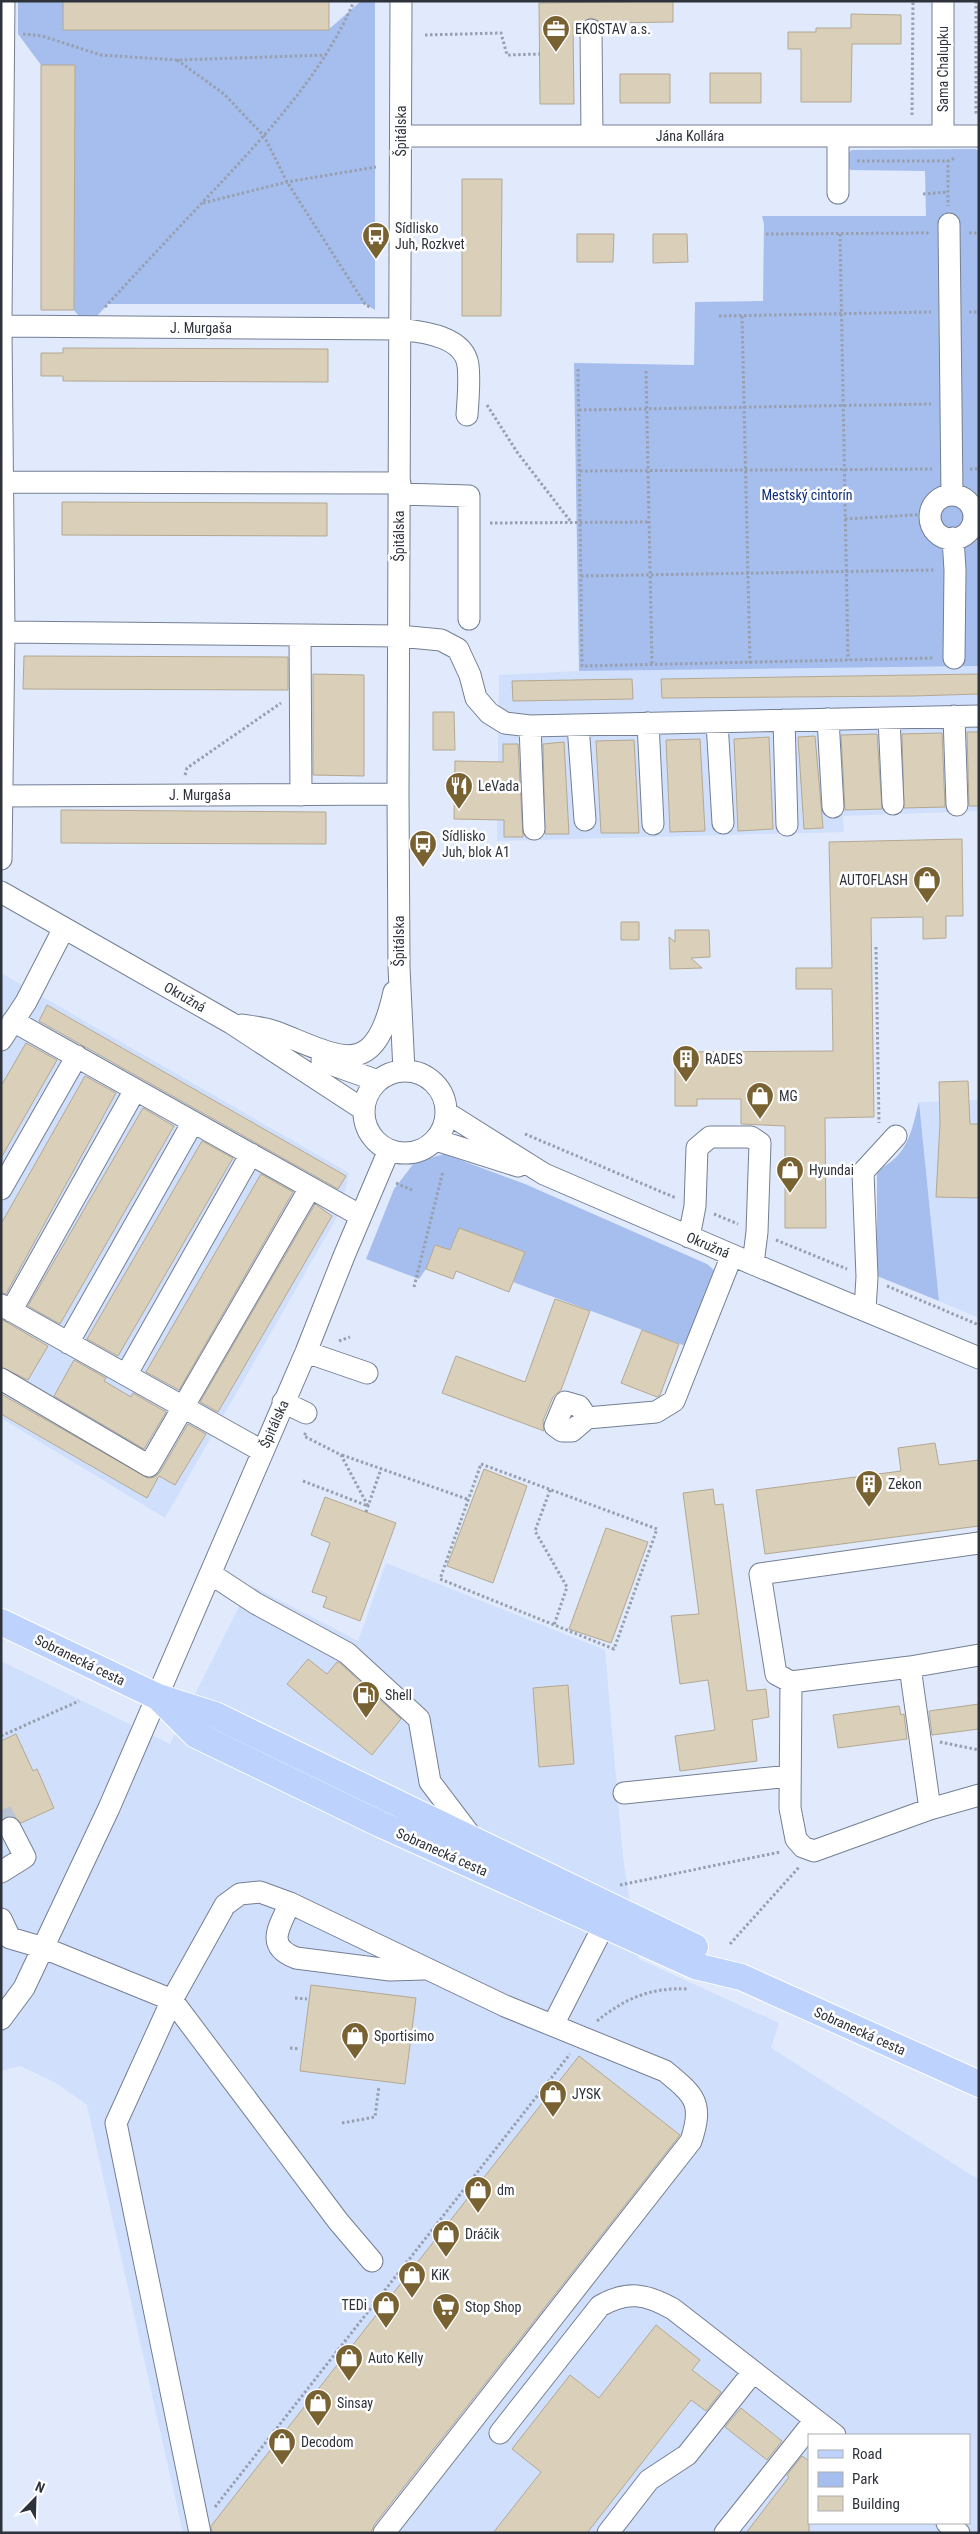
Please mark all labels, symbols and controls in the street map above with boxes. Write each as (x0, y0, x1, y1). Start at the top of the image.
office icon: EKOSTAV a.s. (541, 14, 571, 53)
place label: EKOSTAV a.s. (575, 21, 651, 37)
street label: Sama Chalupku (935, 26, 951, 112)
street label: Špitálska (392, 106, 409, 156)
street label: Jána Kollára (656, 128, 724, 144)
place label: Sídlisko Juh, Rozkvet (395, 220, 465, 252)
bus stop icon: Sídlisko Juh, Rozkvet (361, 221, 391, 260)
street label: J. Murgaša (170, 320, 232, 336)
park label: Mestský cintorín (761, 487, 853, 503)
street label: Špitálska (390, 511, 407, 561)
restaurant icon: LeVada (444, 771, 474, 810)
place label: LeVada (478, 778, 519, 794)
street label: J. Murgaša (169, 787, 231, 803)
place label: Sídlisko Juh, blok A1 (442, 828, 510, 860)
bus stop icon: Sídlisko Juh, blok A1 (408, 829, 438, 868)
shop icon: AUTOFLASH (912, 865, 942, 904)
place label: AUTOFLASH (839, 872, 908, 888)
street label: Špitálska (390, 916, 407, 966)
street label: Okružná (161, 979, 209, 1015)
building icon: RADES (671, 1044, 701, 1083)
place label: RADES (705, 1051, 743, 1067)
shop icon: MG (745, 1081, 775, 1120)
place label: MG (779, 1088, 798, 1104)
shop icon: Hyundai (775, 1155, 805, 1194)
place label: Hyundai (809, 1162, 854, 1178)
street label: Okružná (684, 1229, 732, 1261)
street label: Špitálska (255, 1397, 292, 1450)
building icon: Zekon (854, 1469, 884, 1508)
place label: Zekon (888, 1476, 922, 1492)
street label: Sobranecká cesta (32, 1631, 128, 1689)
fuel station icon: Shell (351, 1680, 381, 1719)
place label: Shell (385, 1687, 412, 1703)
street label: Sobranecká cesta (394, 1825, 490, 1879)
street label: Sobranecká cesta (812, 2004, 908, 2058)
shop icon: Sportisimo (340, 2021, 370, 2060)
place label: Sportisimo (374, 2028, 434, 2044)
shop icon: JYSK (538, 2079, 568, 2118)
place label: JYSK (572, 2086, 601, 2102)
shop icon: dm (463, 2175, 493, 2214)
place label: dm (497, 2182, 515, 2198)
shop icon: Dráčik (431, 2219, 461, 2258)
place label: Dráčik (465, 2226, 500, 2242)
shop icon: KiK (397, 2260, 427, 2299)
place label: KiK (431, 2267, 450, 2283)
shop icon: TEDi (371, 2290, 401, 2329)
supermarket icon: Stop Shop (431, 2292, 461, 2331)
place label: TEDi (342, 2297, 367, 2313)
place label: Stop Shop (465, 2299, 521, 2315)
shop icon: Auto Kelly (334, 2343, 364, 2382)
place label: Auto Kelly (368, 2350, 423, 2366)
shop icon: Sinsay (303, 2388, 333, 2427)
place label: Sinsay (337, 2395, 373, 2411)
shop icon: Decodom (267, 2427, 297, 2466)
place label: Decodom (301, 2434, 354, 2450)
legend (808, 2434, 970, 2524)
text: Road (852, 2445, 882, 2463)
text: Park (852, 2470, 879, 2488)
north arrow (10, 2474, 60, 2524)
text: N (33, 2478, 47, 2496)
text: Building (852, 2495, 900, 2513)

